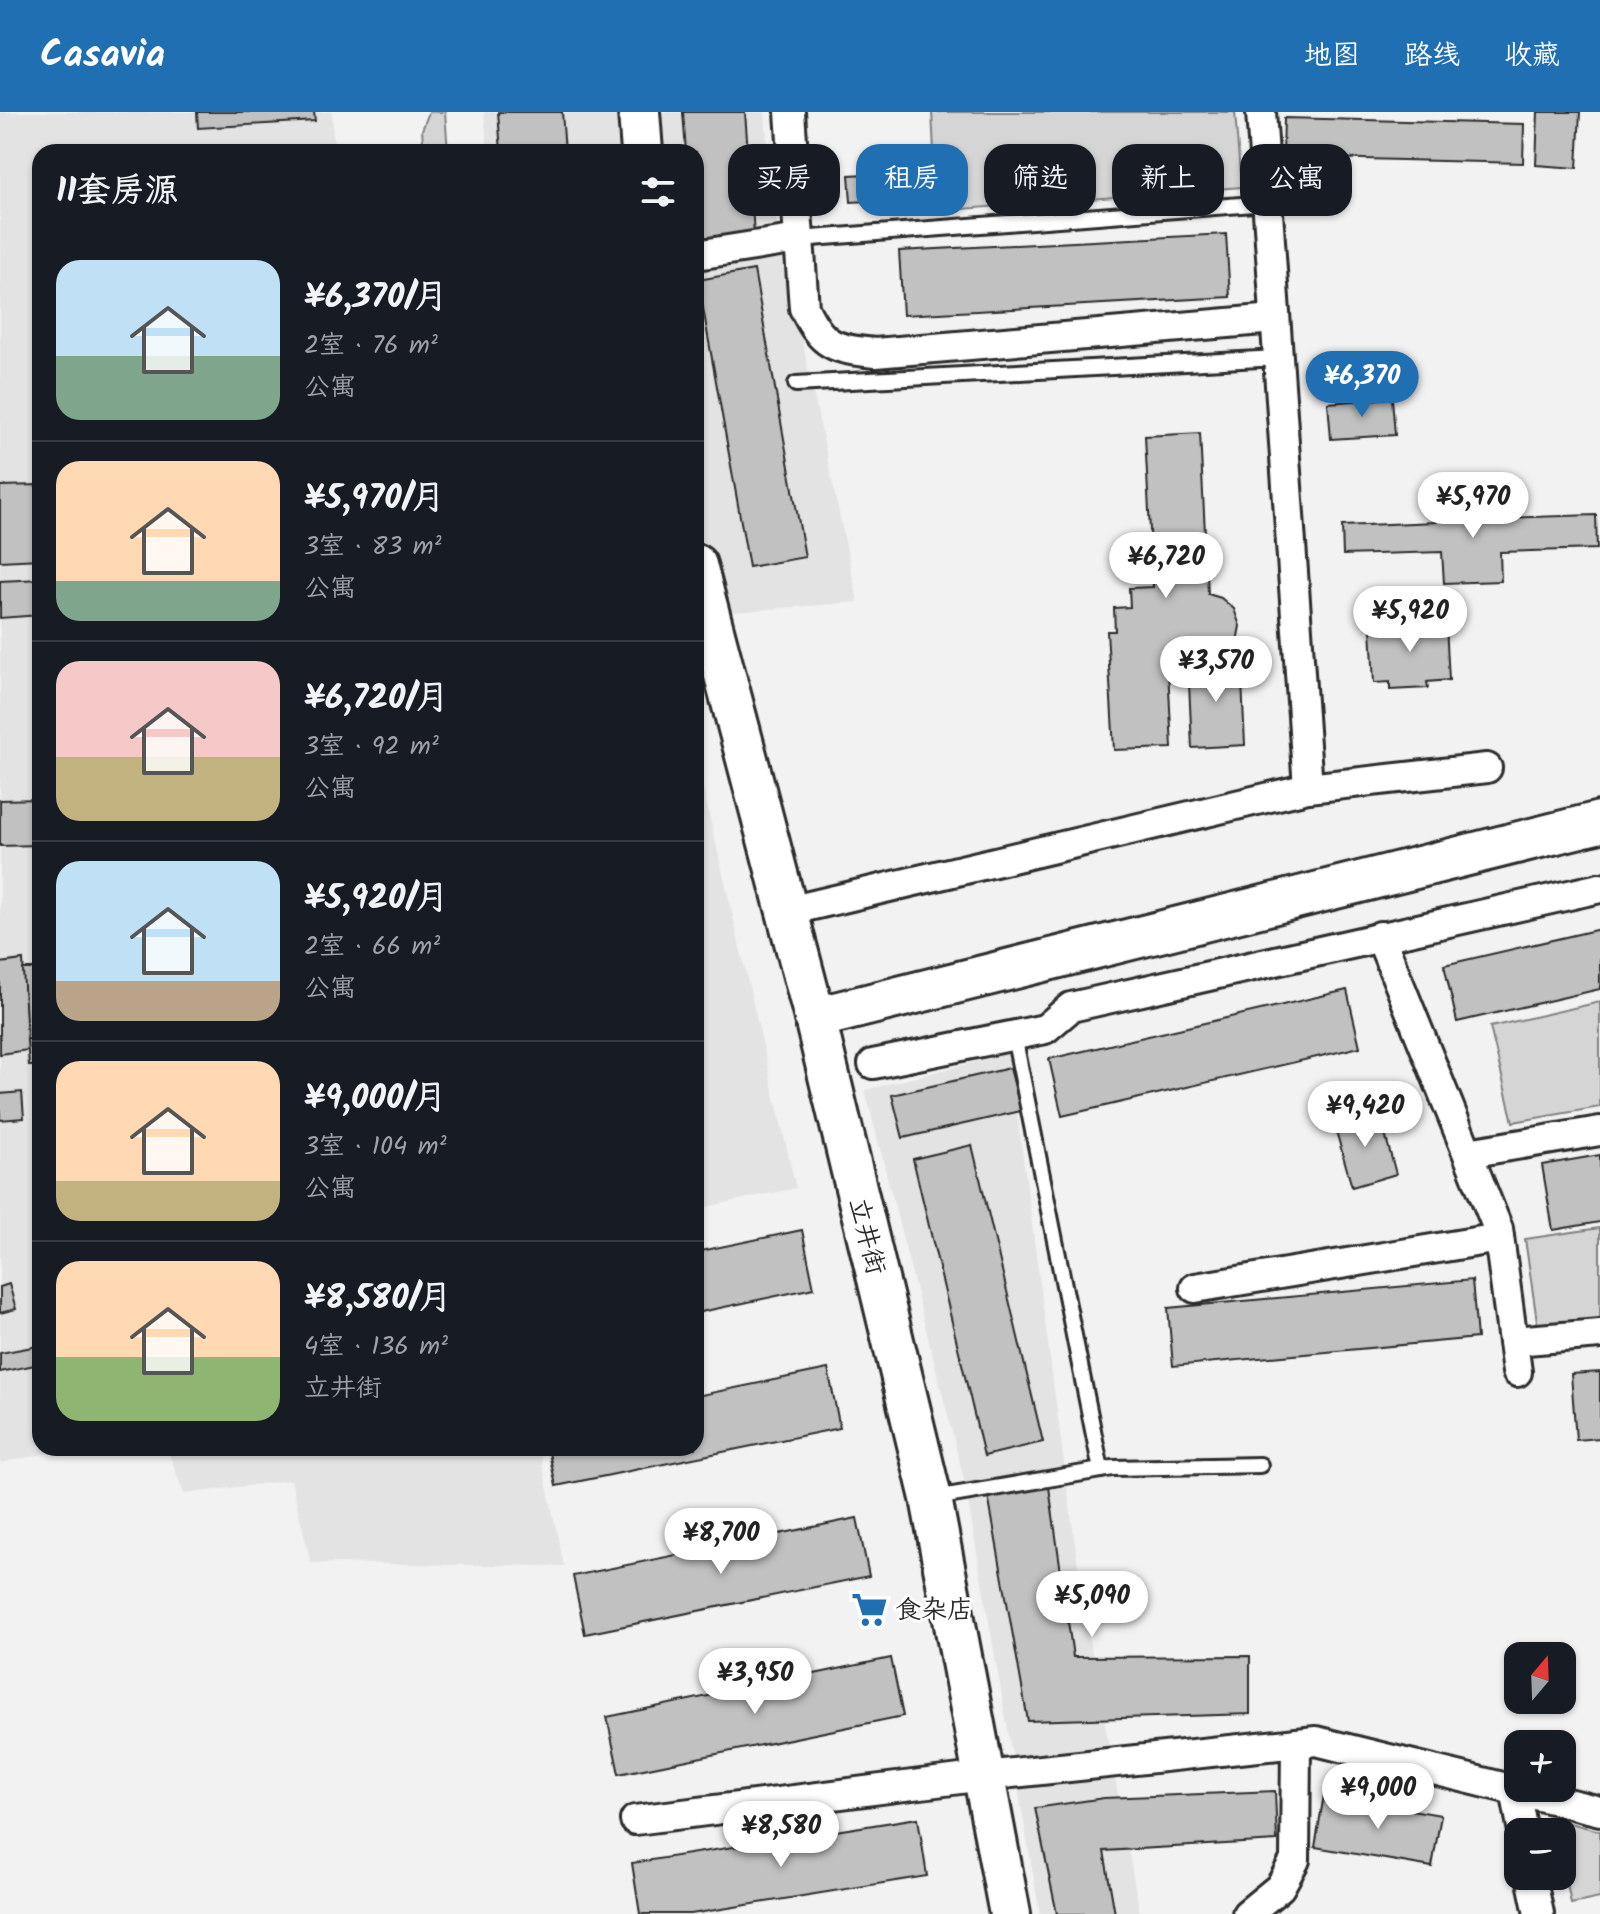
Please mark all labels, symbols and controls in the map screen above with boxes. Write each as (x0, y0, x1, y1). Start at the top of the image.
text: Casavia (40, 26, 165, 86)
text: 地图 (1304, 34, 1360, 79)
text: 路线 (1404, 34, 1460, 79)
text: 收藏 (1504, 34, 1560, 79)
chip: 买房 (728, 144, 840, 216)
chip: 租房 (856, 144, 968, 216)
chip: 筛选 (984, 144, 1096, 216)
chip: 新上 (1112, 144, 1224, 216)
chip: 公寓 (1240, 144, 1352, 216)
text: 11套房源 (56, 165, 179, 219)
icon: filters (636, 170, 680, 214)
text: ¥6,370/月 (304, 271, 448, 325)
icon: home (120, 292, 216, 388)
text: 2室 · 76 m² (304, 325, 438, 367)
pin: ¥6,370 (1297, 351, 1427, 419)
text: ¥6,370 (1324, 356, 1400, 398)
text: 公寓 (304, 367, 356, 409)
text: ¥5,970/月 (304, 472, 445, 526)
pin: ¥5,970 (1408, 472, 1538, 540)
text: ¥5,970 (1436, 477, 1510, 519)
icon: home (120, 493, 216, 589)
text: 3室 · 83 m² (304, 526, 442, 568)
pin: ¥6,720 (1101, 532, 1231, 600)
text: ¥6,720 (1127, 537, 1205, 579)
text: 公寓 (304, 568, 356, 610)
pin: ¥5,920 (1345, 586, 1475, 654)
text: ¥5,920 (1371, 591, 1449, 633)
pin: ¥3,570 (1151, 636, 1281, 704)
text: ¥3,570 (1178, 641, 1254, 683)
text: ¥6,720/月 (304, 672, 449, 726)
icon: home (120, 693, 216, 789)
text: 3室 · 92 m² (304, 726, 439, 768)
text: 公寓 (304, 768, 356, 810)
text: ¥5,920/月 (304, 872, 449, 926)
icon: home (120, 893, 216, 989)
text: 2室 · 66 m² (304, 926, 440, 968)
text: 公寓 (304, 968, 356, 1010)
text: ¥9,000/月 (304, 1072, 447, 1126)
pin: ¥9,420 (1300, 1081, 1430, 1149)
text: ¥9,420 (1326, 1086, 1404, 1128)
icon: home (120, 1093, 216, 1189)
text: 3室 · 104 m² (304, 1126, 446, 1168)
text: 公寓 (304, 1168, 356, 1210)
street label: 立井街 (836, 1194, 896, 1279)
text: ¥8,580/月 (304, 1272, 452, 1326)
icon: home (120, 1293, 216, 1389)
text: 4室 · 136 m² (304, 1326, 448, 1368)
text: 立井街 (304, 1368, 382, 1410)
pin: ¥8,700 (656, 1508, 786, 1576)
text: ¥8,700 (682, 1513, 760, 1555)
pin: ¥5,090 (1027, 1571, 1157, 1639)
text: ¥5,090 (1054, 1576, 1130, 1618)
supermarket icon: 食杂店 (850, 1590, 888, 1628)
place label: 食杂店 (895, 1590, 973, 1632)
north arrow (1504, 1642, 1576, 1714)
map controls (1504, 1642, 1576, 1890)
pin: ¥3,950 (690, 1648, 820, 1716)
text: ¥3,950 (717, 1653, 793, 1695)
button: + (1504, 1730, 1576, 1802)
pin: ¥9,000 (1313, 1763, 1443, 1831)
text: ¥9,000 (1340, 1768, 1416, 1810)
pin: ¥8,580 (716, 1801, 846, 1869)
text: ¥8,580 (741, 1806, 821, 1848)
button: − (1504, 1818, 1576, 1890)

